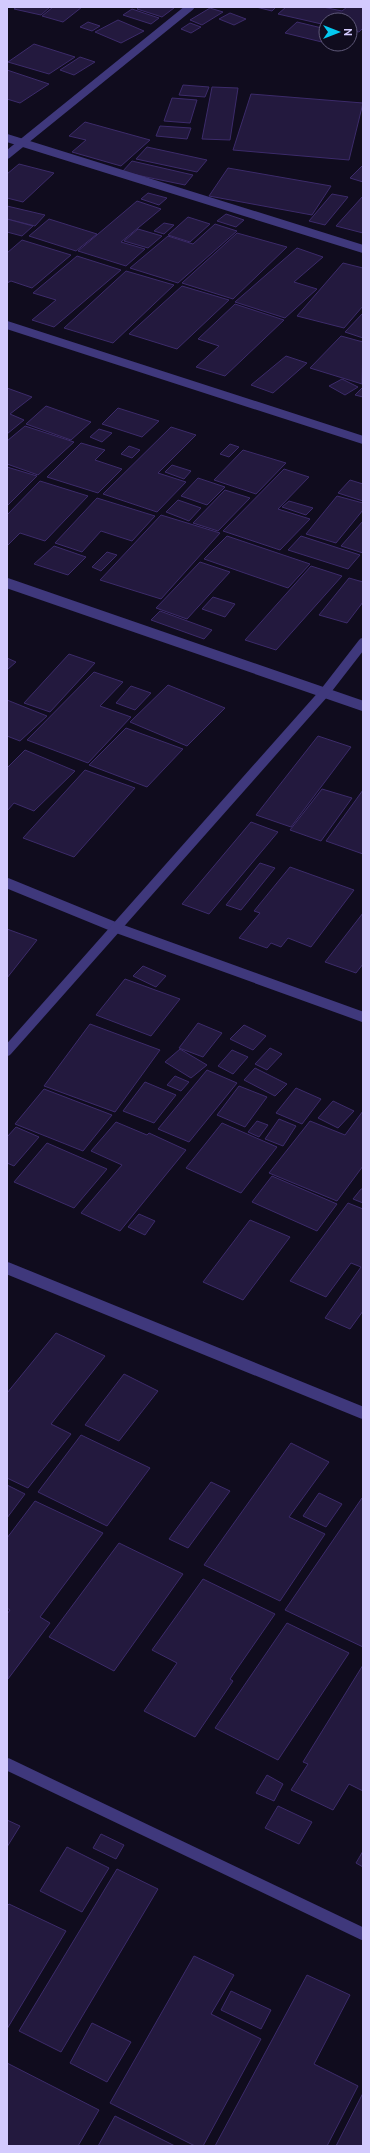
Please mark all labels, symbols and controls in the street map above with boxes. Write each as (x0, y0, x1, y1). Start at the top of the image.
north arrow (318, 12, 358, 52)
text: N (342, 28, 354, 36)

